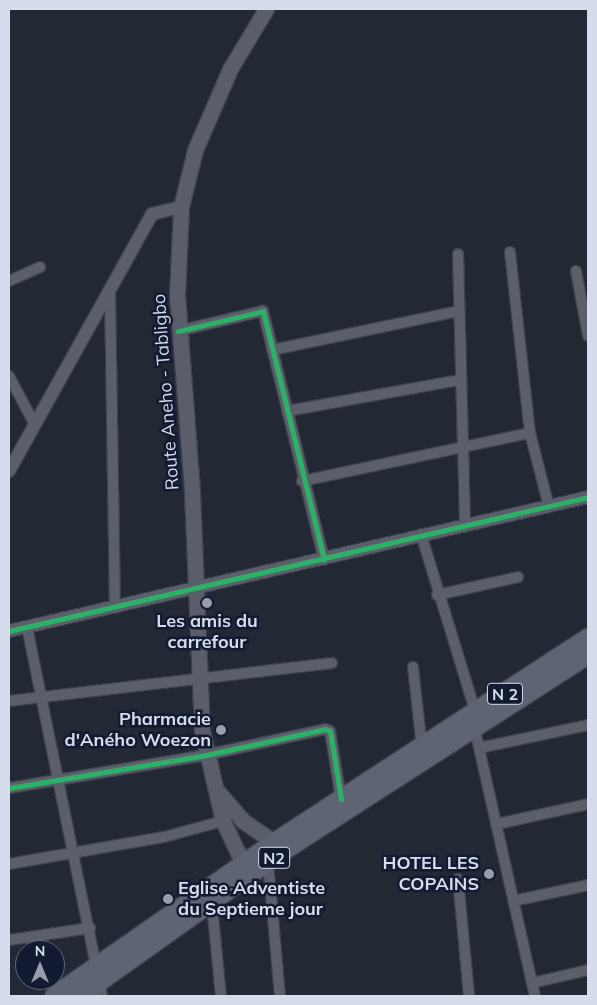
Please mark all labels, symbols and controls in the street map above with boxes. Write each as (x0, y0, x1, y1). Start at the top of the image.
street label: Route Aneho - Tabligbo (148, 293, 184, 491)
marker: Les amis du carrefour (201, 597, 213, 609)
place label: Les amis du carrefour (156, 611, 258, 654)
road number: N 2 (486, 681, 524, 708)
place label: Pharmacie d'Aného Woezon (65, 709, 211, 752)
marker: Pharmacie d'Aného Woezon (215, 724, 227, 736)
road number: N2 (258, 844, 290, 871)
place label: HOTEL LES COPAINS (383, 853, 479, 896)
marker: HOTEL LES COPAINS (483, 868, 495, 880)
place label: Eglise Adventiste du Septieme jour (178, 878, 325, 921)
marker: Eglise Adventiste du Septieme jour (162, 893, 174, 905)
north arrow (15, 940, 65, 990)
text: N (35, 942, 45, 960)

